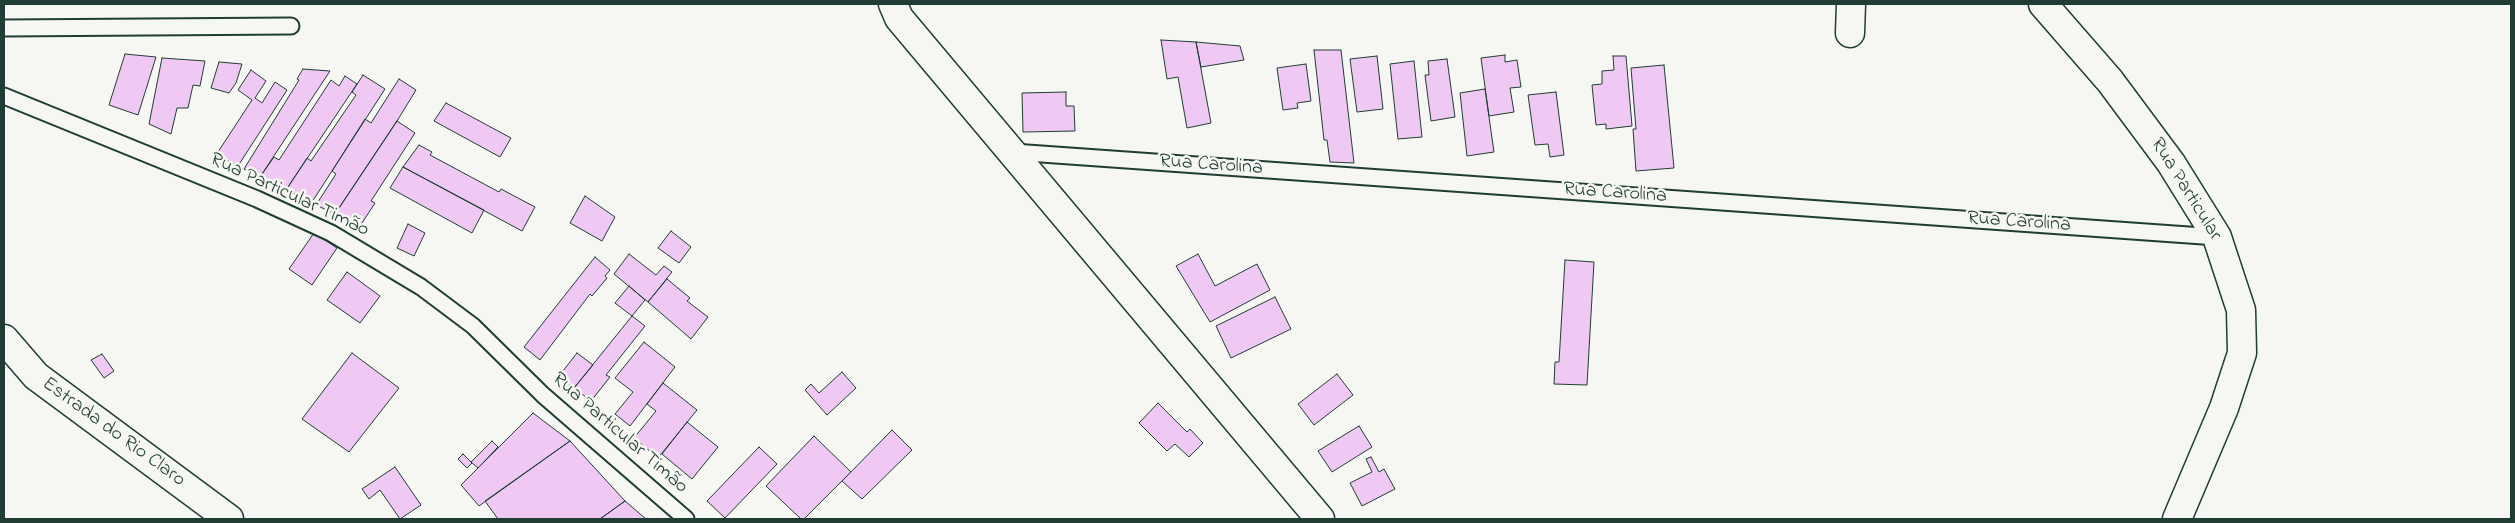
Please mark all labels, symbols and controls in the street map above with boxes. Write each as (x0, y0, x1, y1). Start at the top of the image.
street label: Rua Particular (2144, 134, 2226, 246)
street label: Rua Particular Timão (206, 149, 372, 243)
street label: Rua Carolina (1158, 150, 1264, 182)
street label: Rua Carolina (1562, 178, 1668, 210)
street label: Rua Carolina (1966, 207, 2072, 239)
street label: Rua Particular Timão (546, 368, 692, 500)
street label: Estrada do Rio Claro (37, 373, 189, 493)

